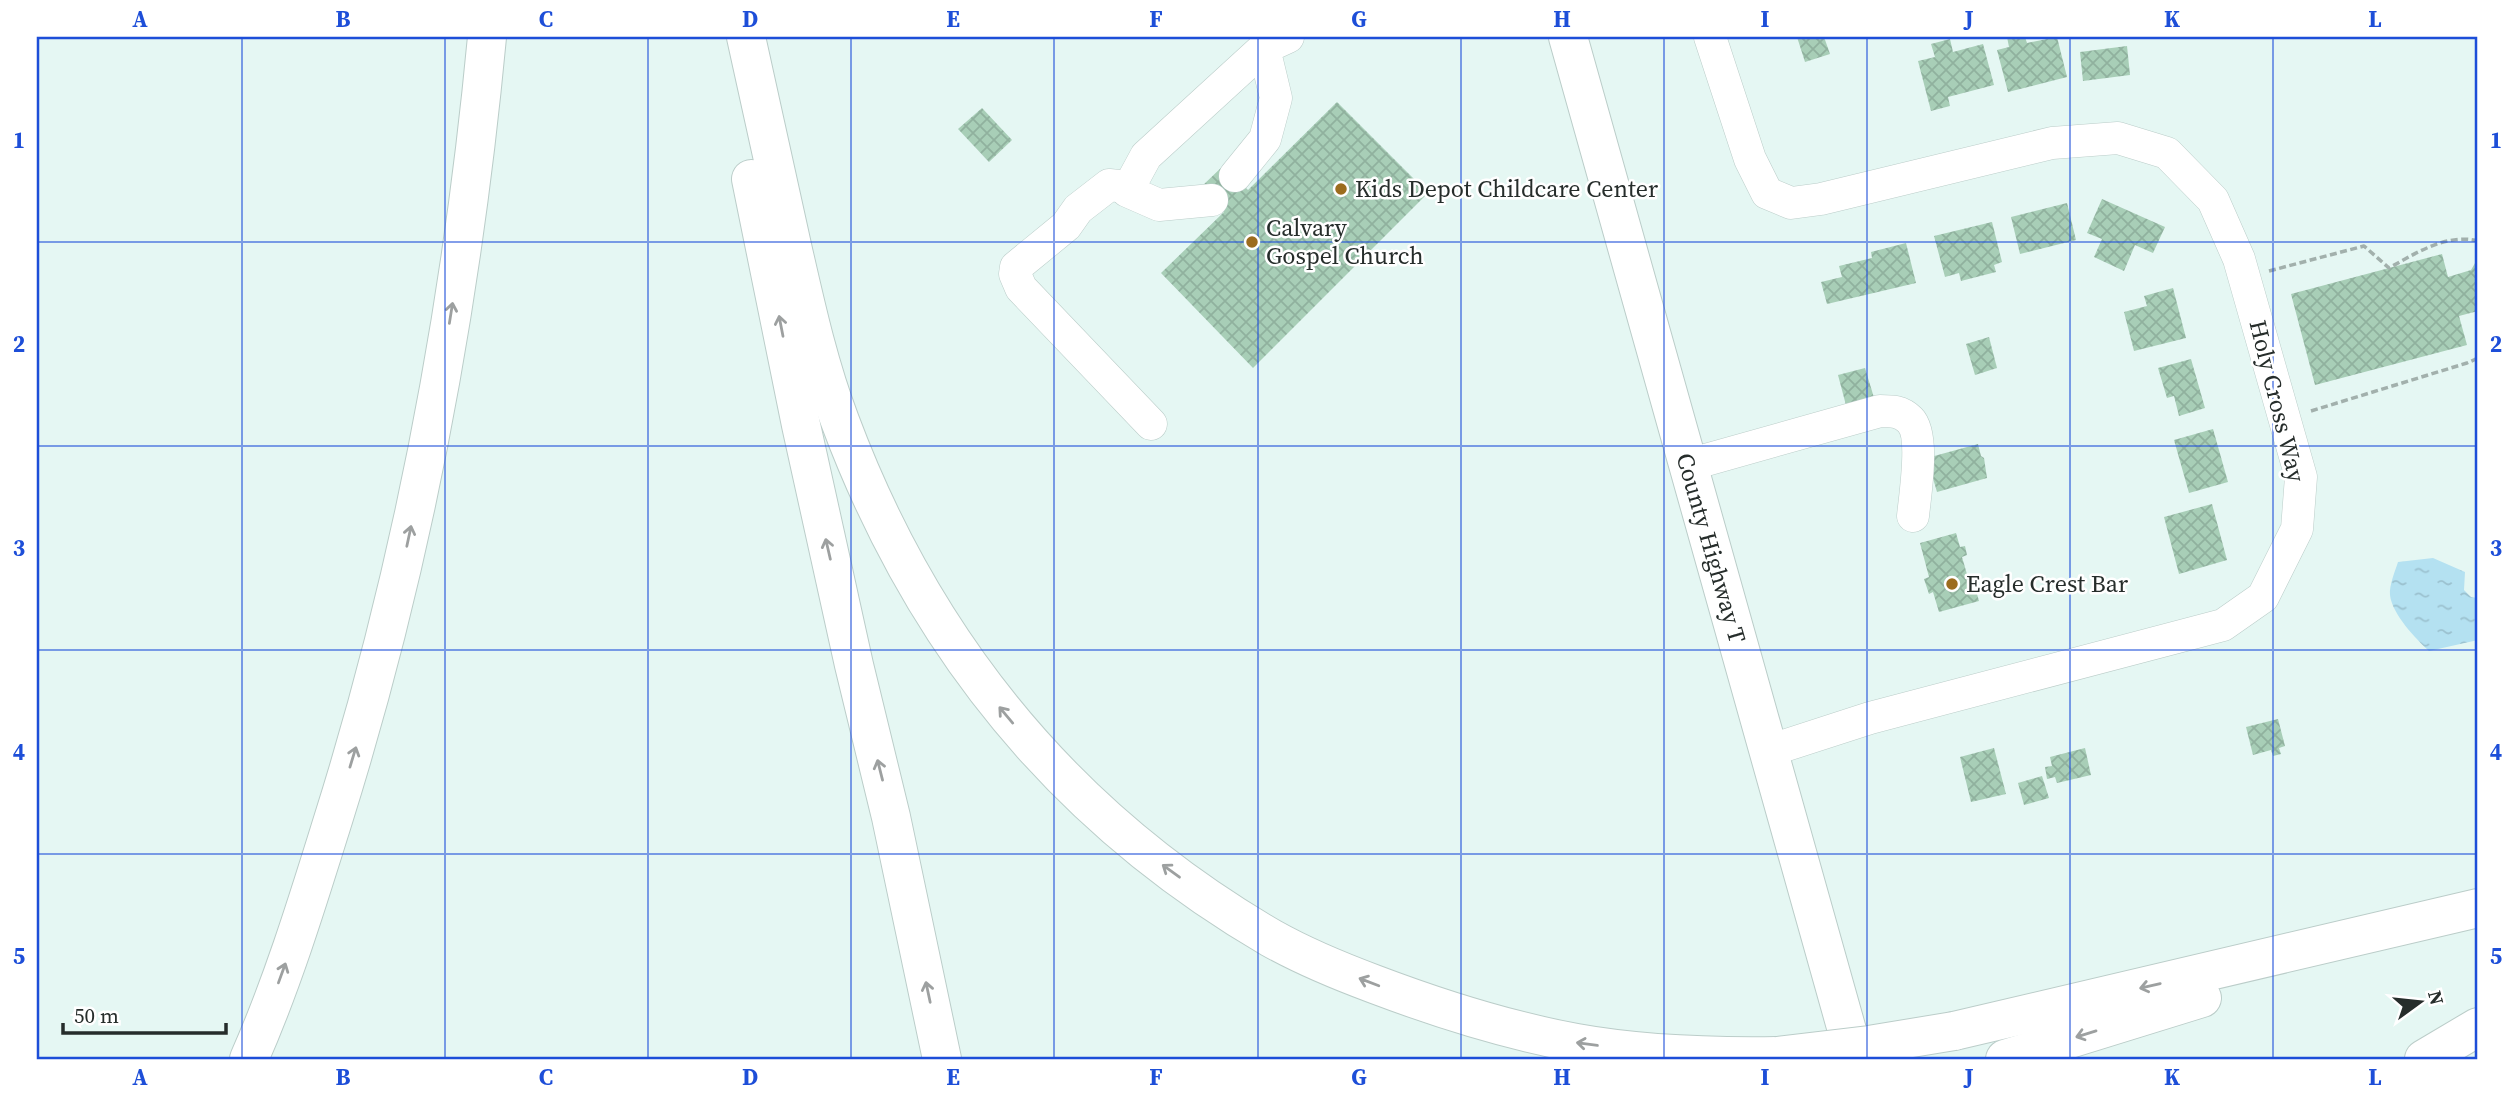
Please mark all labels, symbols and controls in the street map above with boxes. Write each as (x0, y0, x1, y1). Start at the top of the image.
text: A (132, 3, 148, 35)
text: B (336, 3, 351, 35)
text: C (539, 3, 553, 35)
text: D (742, 3, 758, 35)
text: E (946, 3, 960, 35)
text: F (1149, 3, 1163, 35)
text: G (1351, 3, 1367, 35)
text: H (1553, 3, 1571, 35)
text: I (1761, 3, 1770, 35)
text: J (1962, 3, 1974, 35)
text: K (2164, 3, 2180, 35)
text: L (2368, 3, 2382, 35)
text: 1 (13, 124, 25, 156)
text: 1 (2490, 124, 2502, 156)
place label: Kids Depot Childcare Center (1355, 172, 1658, 205)
marker: Kids Depot Childcare Center (1333, 181, 1349, 197)
place label: Calvary Gospel Church (1266, 211, 1424, 272)
marker: Calvary Gospel Church (1244, 234, 1260, 250)
one-way arrow (445, 302, 458, 325)
one-way arrow (773, 315, 787, 338)
street label: Holy Cross Way (2241, 316, 2314, 486)
text: 2 (13, 328, 25, 360)
text: 2 (2490, 328, 2502, 360)
street label: County Highway T (1669, 449, 1754, 647)
one-way arrow (402, 525, 416, 548)
text: 3 (13, 532, 25, 564)
text: 3 (2490, 532, 2502, 564)
one-way arrow (821, 538, 834, 560)
place label: Eagle Crest Bar (1966, 567, 2128, 600)
marker: Eagle Crest Bar (1944, 576, 1960, 592)
one-way arrow (998, 706, 1014, 724)
text: 4 (13, 736, 25, 768)
text: 4 (2490, 736, 2502, 768)
one-way arrow (347, 746, 360, 768)
one-way arrow (872, 759, 886, 782)
one-way arrow (1162, 864, 1181, 878)
text: 5 (13, 940, 25, 972)
text: 5 (2490, 940, 2502, 972)
one-way arrow (277, 962, 289, 984)
north arrow (2386, 967, 2456, 1036)
one-way arrow (1358, 974, 1380, 987)
one-way arrow (2139, 980, 2162, 994)
one-way arrow (920, 981, 934, 1004)
text: N (2422, 988, 2451, 1008)
scale bar (63, 991, 226, 1035)
text: 50 m (74, 1001, 119, 1030)
one-way arrow (2075, 1029, 2097, 1042)
one-way arrow (1576, 1037, 1599, 1050)
text: A (132, 1061, 148, 1093)
text: B (336, 1061, 351, 1093)
text: C (539, 1061, 553, 1093)
text: D (742, 1061, 758, 1093)
text: E (946, 1061, 960, 1093)
text: F (1149, 1061, 1163, 1093)
text: G (1351, 1061, 1367, 1093)
text: H (1553, 1061, 1571, 1093)
text: I (1761, 1061, 1770, 1093)
text: J (1962, 1061, 1974, 1093)
text: K (2164, 1061, 2180, 1093)
text: L (2368, 1061, 2382, 1093)

